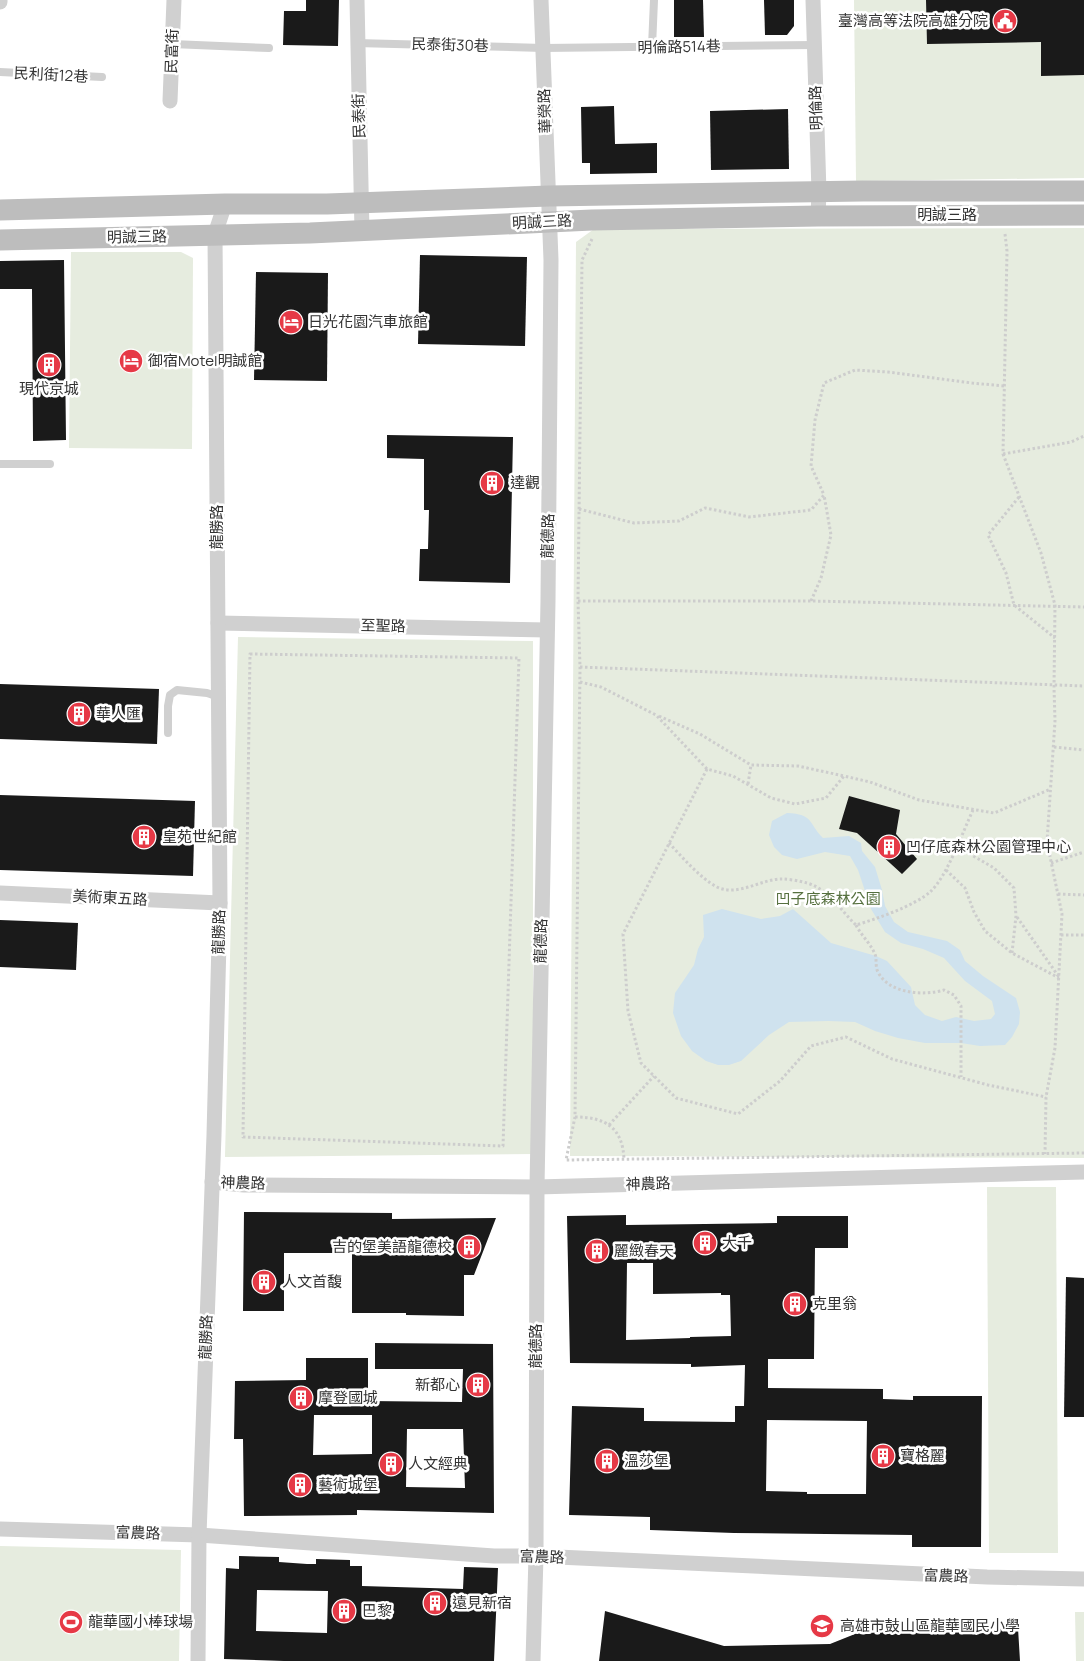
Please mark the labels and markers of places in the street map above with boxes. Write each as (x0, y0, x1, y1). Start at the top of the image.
public building icon: 臺灣高等法院高雄分院 (992, 8, 1018, 34)
place label: 臺灣高等法院高雄分院 (838, 10, 988, 31)
hotel icon: 日光花園汽車旅館 (278, 309, 304, 335)
place label: 日光花園汽車旅館 (308, 311, 428, 332)
hotel icon: 御宿Motel明誠館 (118, 348, 144, 374)
place label: 御宿Motel明誠館 (148, 350, 262, 371)
building icon: 現代京城 (36, 352, 62, 378)
place label: 現代京城 (19, 378, 79, 399)
building icon: 達觀 (479, 470, 505, 496)
place label: 達觀 (510, 472, 540, 493)
building icon: 華人匯 (66, 701, 92, 727)
place label: 華人匯 (96, 703, 141, 724)
building icon: 皇苑世紀館 (131, 824, 157, 850)
place label: 皇苑世紀館 (162, 826, 237, 847)
building icon: 凹仔底森林公園管理中心 (876, 834, 902, 860)
place label: 凹仔底森林公園管理中心 (906, 836, 1071, 857)
building icon: 大千 (692, 1230, 718, 1256)
place label: 大千 (722, 1232, 752, 1253)
building icon: 吉的堡美語龍德校 (456, 1234, 482, 1260)
place label: 吉的堡美語龍德校 (332, 1236, 452, 1257)
building icon: 麗緻春天 (584, 1238, 610, 1264)
place label: 麗緻春天 (614, 1240, 674, 1261)
building icon: 人文首馥 (251, 1269, 277, 1295)
place label: 人文首馥 (282, 1271, 342, 1292)
building icon: 克里翁 (782, 1291, 808, 1317)
place label: 克里翁 (812, 1293, 857, 1314)
building icon: 新都心 (465, 1372, 491, 1398)
place label: 新都心 (415, 1374, 460, 1395)
building icon: 摩登國城 (288, 1385, 314, 1411)
place label: 摩登國城 (318, 1387, 378, 1408)
building icon: 寶格麗 (870, 1443, 896, 1469)
place label: 寶格麗 (900, 1445, 945, 1466)
building icon: 溫莎堡 (594, 1448, 620, 1474)
place label: 溫莎堡 (624, 1450, 669, 1471)
building icon: 人文經典 (378, 1451, 404, 1477)
place label: 人文經典 (408, 1453, 468, 1474)
building icon: 藝術城堡 (287, 1472, 313, 1498)
place label: 藝術城堡 (318, 1474, 378, 1495)
building icon: 遠見新宿 (422, 1590, 448, 1616)
place label: 遠見新宿 (452, 1592, 512, 1613)
building icon: 巴黎 (331, 1598, 357, 1624)
place label: 巴黎 (362, 1600, 392, 1621)
sports icon: 龍華國小棒球場 (58, 1609, 84, 1635)
place label: 龍華國小棒球場 (88, 1611, 193, 1632)
school or university icon: 高雄市鼓山區龍華國民小學 (809, 1613, 835, 1639)
place label: 高雄市鼓山區龍華國民小學 (840, 1615, 1020, 1636)

